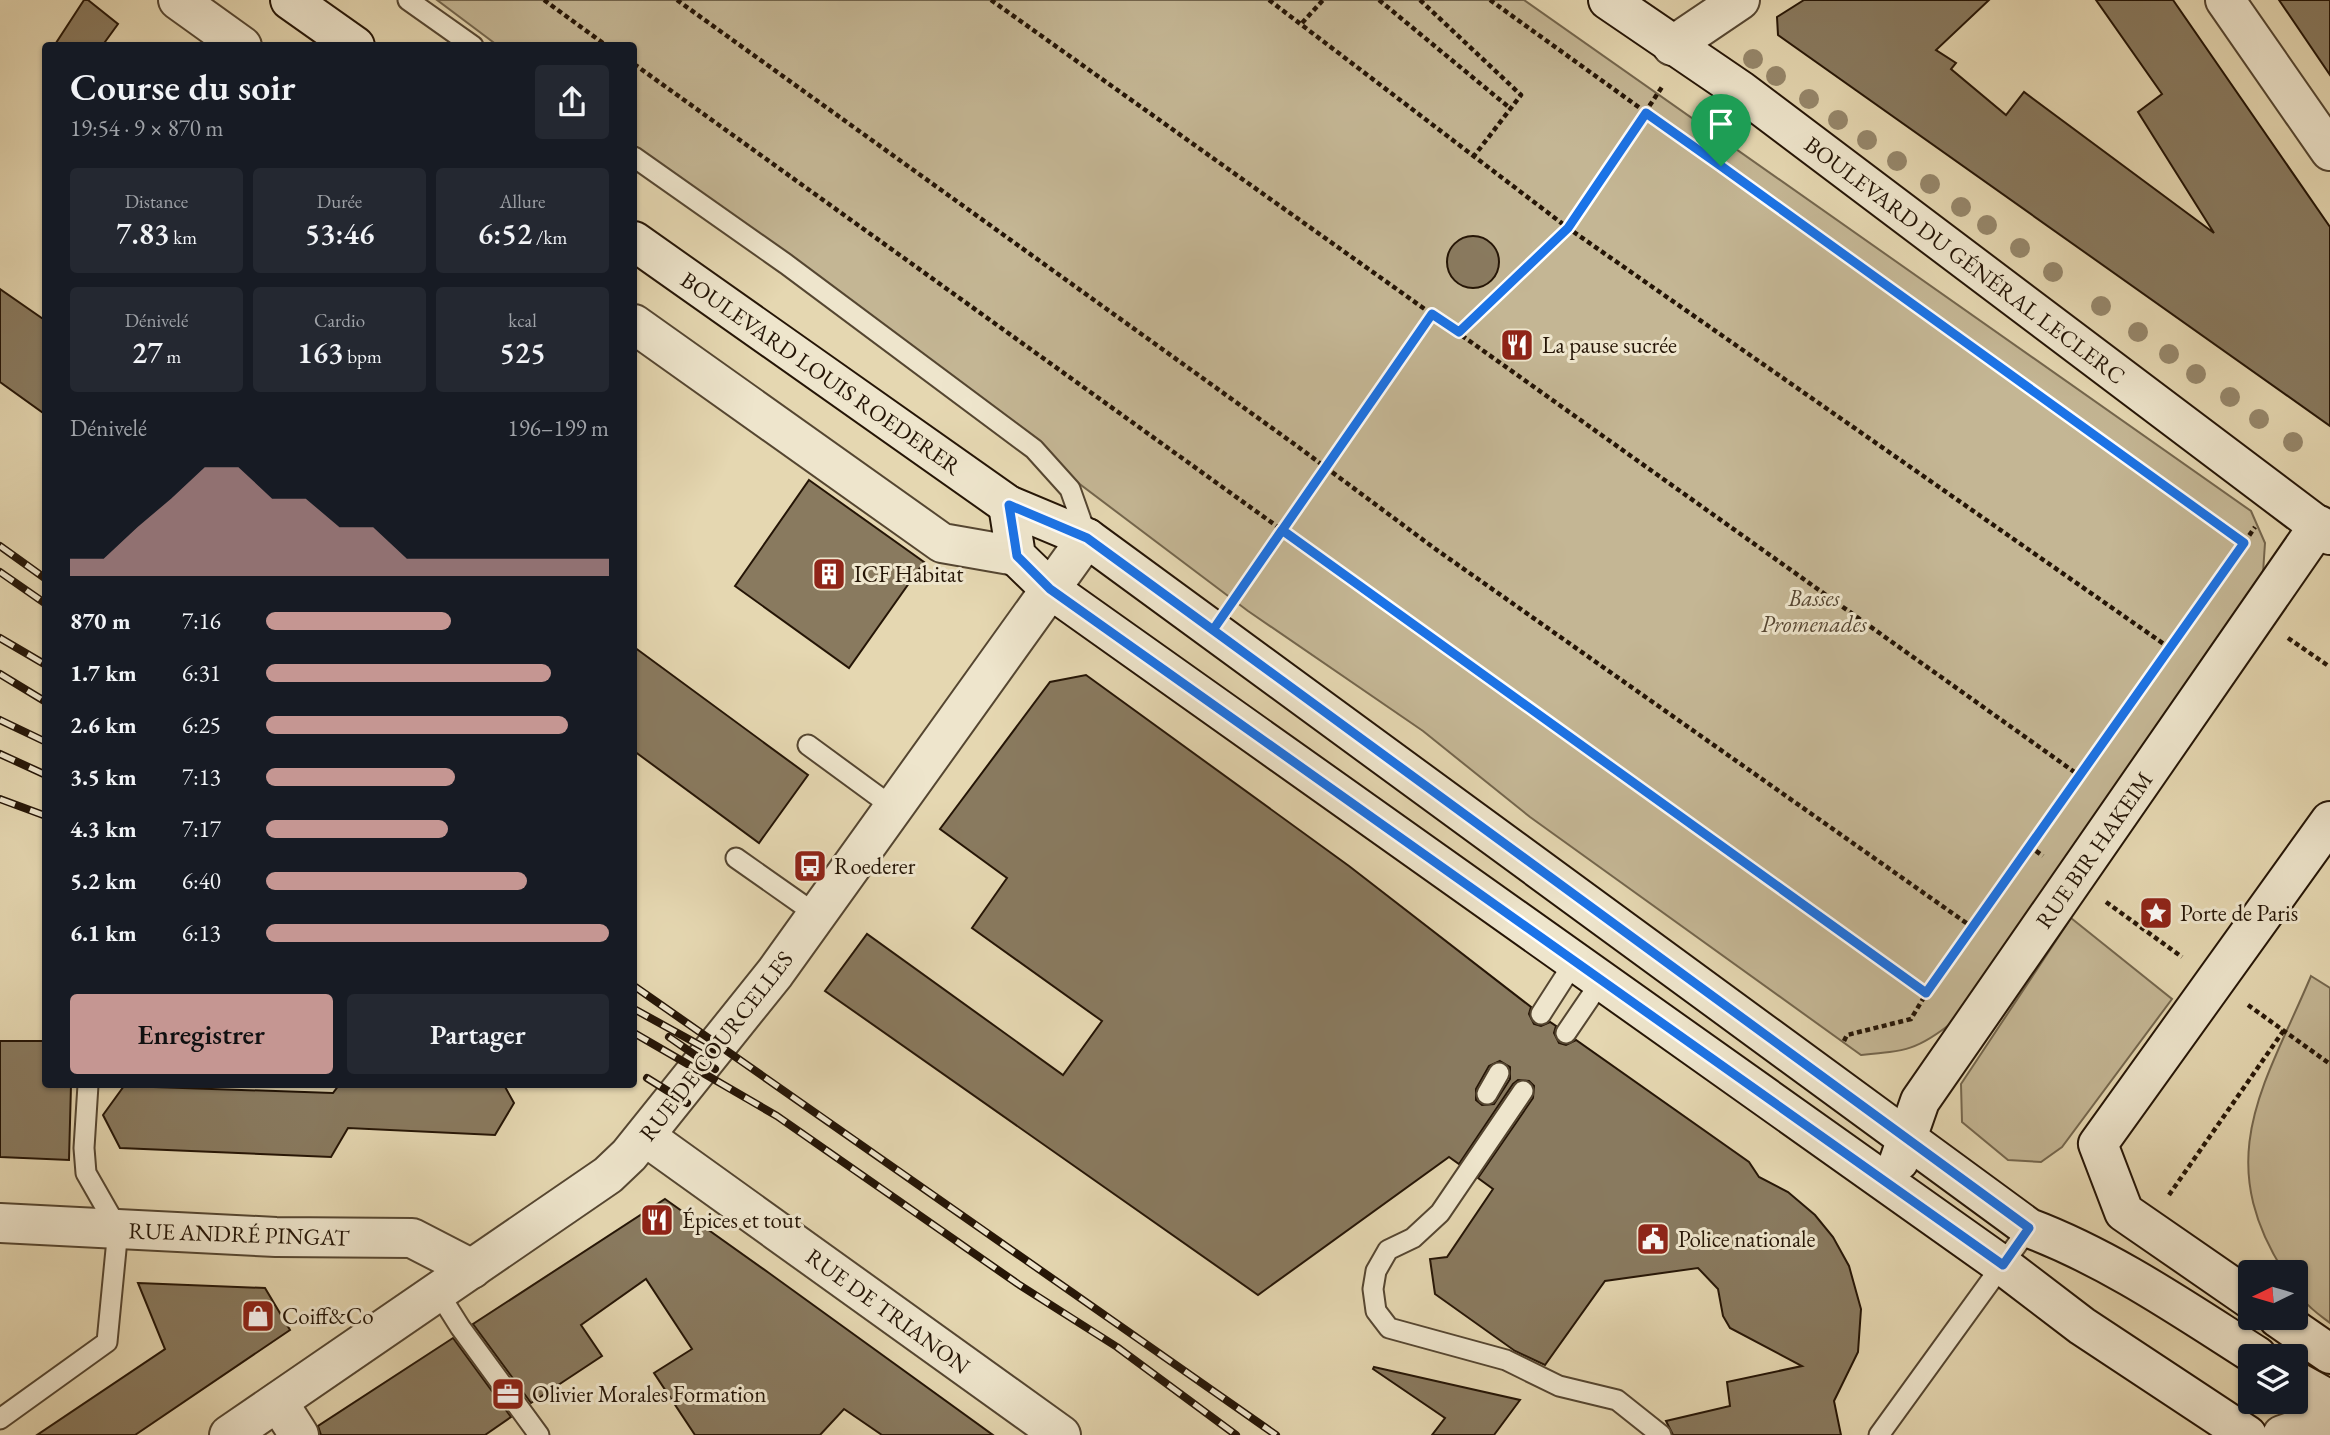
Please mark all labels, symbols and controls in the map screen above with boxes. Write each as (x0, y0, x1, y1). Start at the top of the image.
text: Course du soir (70, 62, 296, 111)
button: share (535, 65, 609, 139)
pin (1691, 94, 1751, 166)
icon: arrive (1702, 105, 1740, 143)
text: 19:54 · 9 × 870 m (70, 113, 223, 143)
street label: BOULEVARD DU GÉNÉRAL LECLERC (1799, 129, 2131, 391)
text: Distance (125, 189, 188, 214)
text: Durée (317, 189, 362, 214)
text: Allure (499, 189, 546, 214)
text: 7.83 (116, 214, 169, 253)
text: 53:46 (305, 214, 374, 253)
text: 6:52 (478, 214, 532, 253)
text: km (169, 225, 197, 250)
text: /km (532, 225, 567, 250)
street label: BOULEVARD LOUIS ROEDERER (675, 265, 967, 482)
text: Dénivelé (125, 308, 188, 333)
text: Cardio (314, 308, 365, 333)
text: kcal (508, 308, 537, 333)
restaurant icon: La pause sucrée (1498, 326, 1536, 364)
place label: La pause sucrée (1542, 330, 1677, 360)
text: 27 (132, 333, 163, 372)
text: 163 (297, 333, 343, 372)
text: 525 (499, 333, 546, 372)
text: m (163, 344, 181, 369)
text: bpm (343, 344, 382, 369)
text: Dénivelé (70, 413, 147, 443)
text: 196–199 m (508, 413, 609, 443)
building icon: ICF Habitat (810, 555, 848, 593)
place label: ICF Habitat (854, 559, 964, 589)
park label: Basses Promenades (1761, 583, 1868, 639)
text: 870 m (70, 606, 131, 636)
text: 7:16 (182, 606, 221, 636)
text: 1.7 km (70, 658, 137, 688)
text: 6:31 (182, 658, 221, 688)
text: 2.6 km (70, 710, 137, 740)
text: 6:25 (182, 710, 221, 740)
text: 3.5 km (70, 762, 137, 792)
text: 7:13 (182, 762, 221, 792)
street label: RUE BIR HAKEIM (2029, 766, 2159, 934)
text: 4.3 km (70, 814, 137, 844)
text: 7:17 (182, 814, 221, 844)
bus stop icon: Roederer (791, 847, 829, 885)
place label: Roederer (834, 851, 916, 881)
text: 5.2 km (70, 866, 137, 896)
text: 6:40 (182, 866, 221, 896)
place icon: Porte de Paris (2137, 894, 2175, 932)
place label: Porte de Paris (2180, 898, 2298, 928)
text: 6.1 km (70, 918, 137, 948)
text: 6:13 (182, 918, 221, 948)
street label: RUE DE COURCELLES (632, 945, 800, 1147)
button: Enregistrer (70, 994, 333, 1074)
button: Partager (347, 994, 609, 1074)
restaurant icon: Épices et tout (638, 1201, 676, 1239)
place label: Épices et tout (682, 1205, 802, 1235)
street label: RUE ANDRÉ PINGAT (128, 1215, 351, 1253)
public building icon: Police nationale (1634, 1220, 1672, 1258)
place label: Police nationale (1678, 1224, 1816, 1254)
street label: RUE DE TRIANON (800, 1241, 976, 1381)
north arrow (2238, 1260, 2308, 1330)
map controls (2238, 1260, 2308, 1414)
shop icon: Coiff&Co (239, 1297, 277, 1335)
place label: Coiff&Co (282, 1301, 374, 1331)
button: layers (2238, 1344, 2308, 1414)
office icon: Olivier Morales Formation (489, 1375, 527, 1413)
place label: Olivier Morales Formation (532, 1379, 766, 1409)

